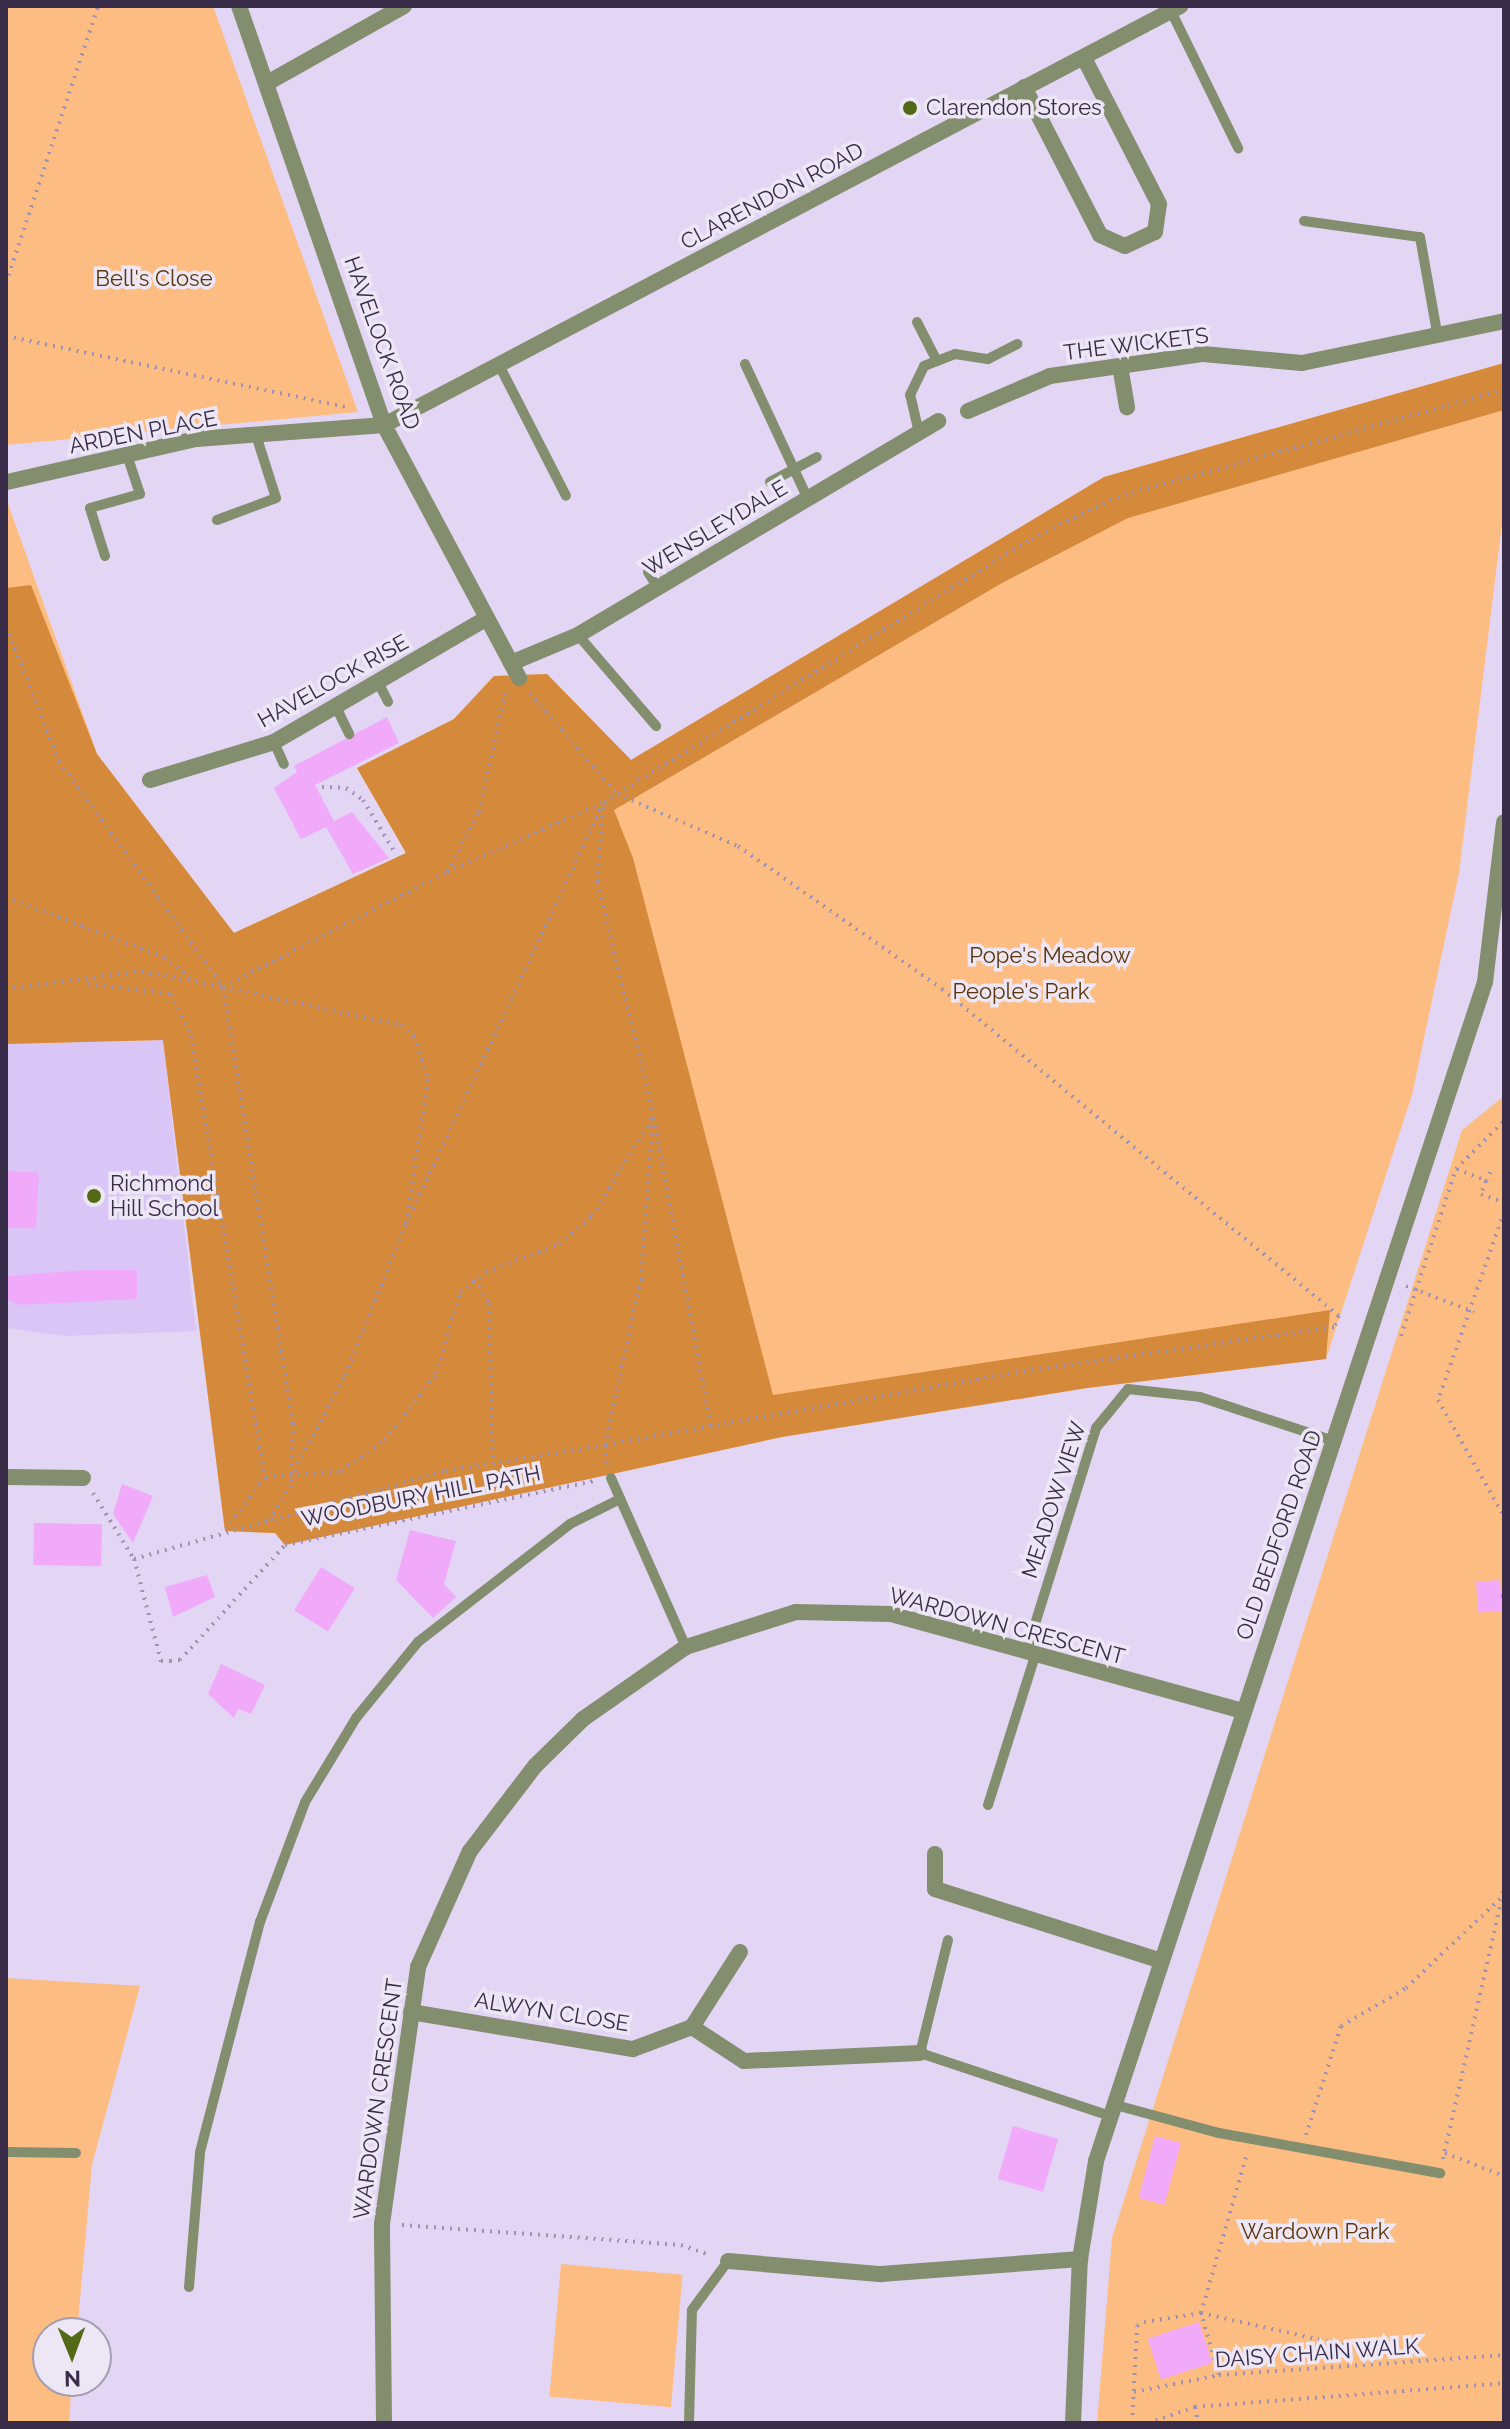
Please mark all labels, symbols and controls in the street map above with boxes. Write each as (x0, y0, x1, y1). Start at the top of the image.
place label: Clarendon Stores (926, 95, 1102, 121)
marker: Clarendon Stores (901, 99, 919, 117)
street label: CLARENDON ROAD (676, 137, 868, 255)
street label: HAVELOCK ROAD (338, 253, 426, 433)
park label: Bell's Close (95, 266, 213, 292)
street label: THE WICKETS (1062, 322, 1210, 366)
street label: ARDEN PLACE (67, 405, 219, 459)
street label: WENSLEYDALE (638, 475, 792, 581)
street label: HAVELOCK RISE (253, 629, 413, 733)
park label: Pope's Meadow (969, 943, 1131, 969)
park label: People's Park (953, 979, 1089, 1005)
place label: Richmond Hill School (110, 1170, 219, 1222)
marker: Richmond Hill School (85, 1187, 103, 1205)
street label: MEADOW VIEW (1016, 1418, 1092, 1582)
street label: OLD BEDFORD ROAD (1231, 1427, 1327, 1643)
street label: WOODBURY HILL PATH (298, 1460, 544, 1532)
street label: WARDOWN CRESCENT (886, 1582, 1128, 1670)
street label: WARDOWN CRESCENT (348, 1977, 408, 2221)
street label: ALWYN CLOSE (473, 1987, 631, 2037)
park label: Wardown Park (1241, 2219, 1389, 2245)
north arrow (32, 2317, 112, 2397)
street label: DAISY CHAIN WALK (1213, 2333, 1421, 2373)
text: N (64, 2366, 81, 2392)

